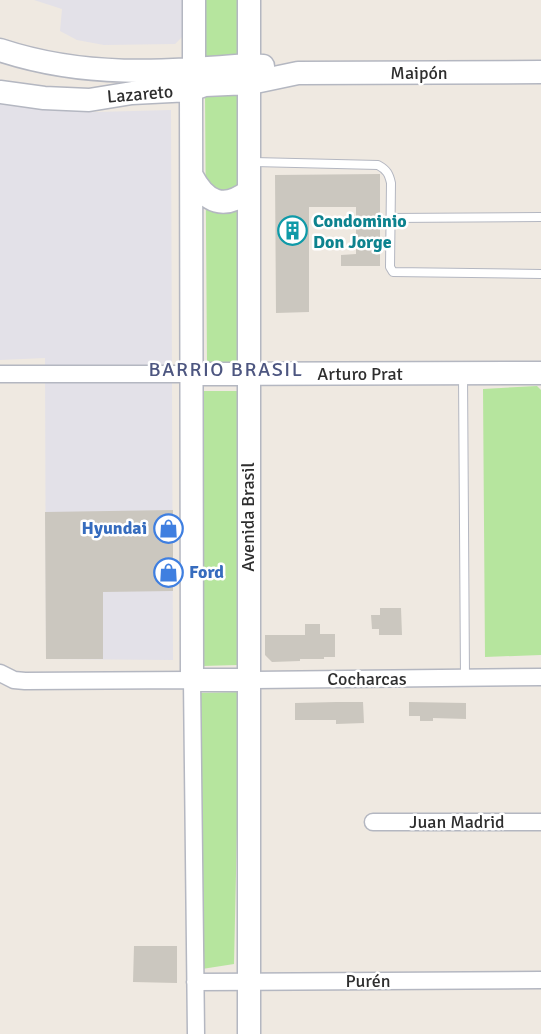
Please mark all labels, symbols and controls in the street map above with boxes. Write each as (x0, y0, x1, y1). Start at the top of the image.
street label: Maipón (390, 62, 448, 84)
street label: Lazareto (106, 80, 174, 108)
place label: Condominio Don Jorge (313, 210, 407, 253)
building icon: Condominio Don Jorge (276, 215, 308, 247)
district label: BARRIO BRASIL (149, 357, 303, 382)
street label: Arturo Prat (317, 363, 403, 385)
street label: Avenida Brasil (237, 462, 259, 572)
shop icon: Hyundai (152, 512, 184, 544)
place label: Hyundai (82, 517, 147, 539)
shop icon: Ford (152, 556, 184, 588)
place label: Ford (189, 561, 224, 583)
street label: Cocharcas (327, 668, 407, 690)
street label: Juan Madrid (409, 811, 505, 833)
street label: Purén (346, 970, 390, 992)

